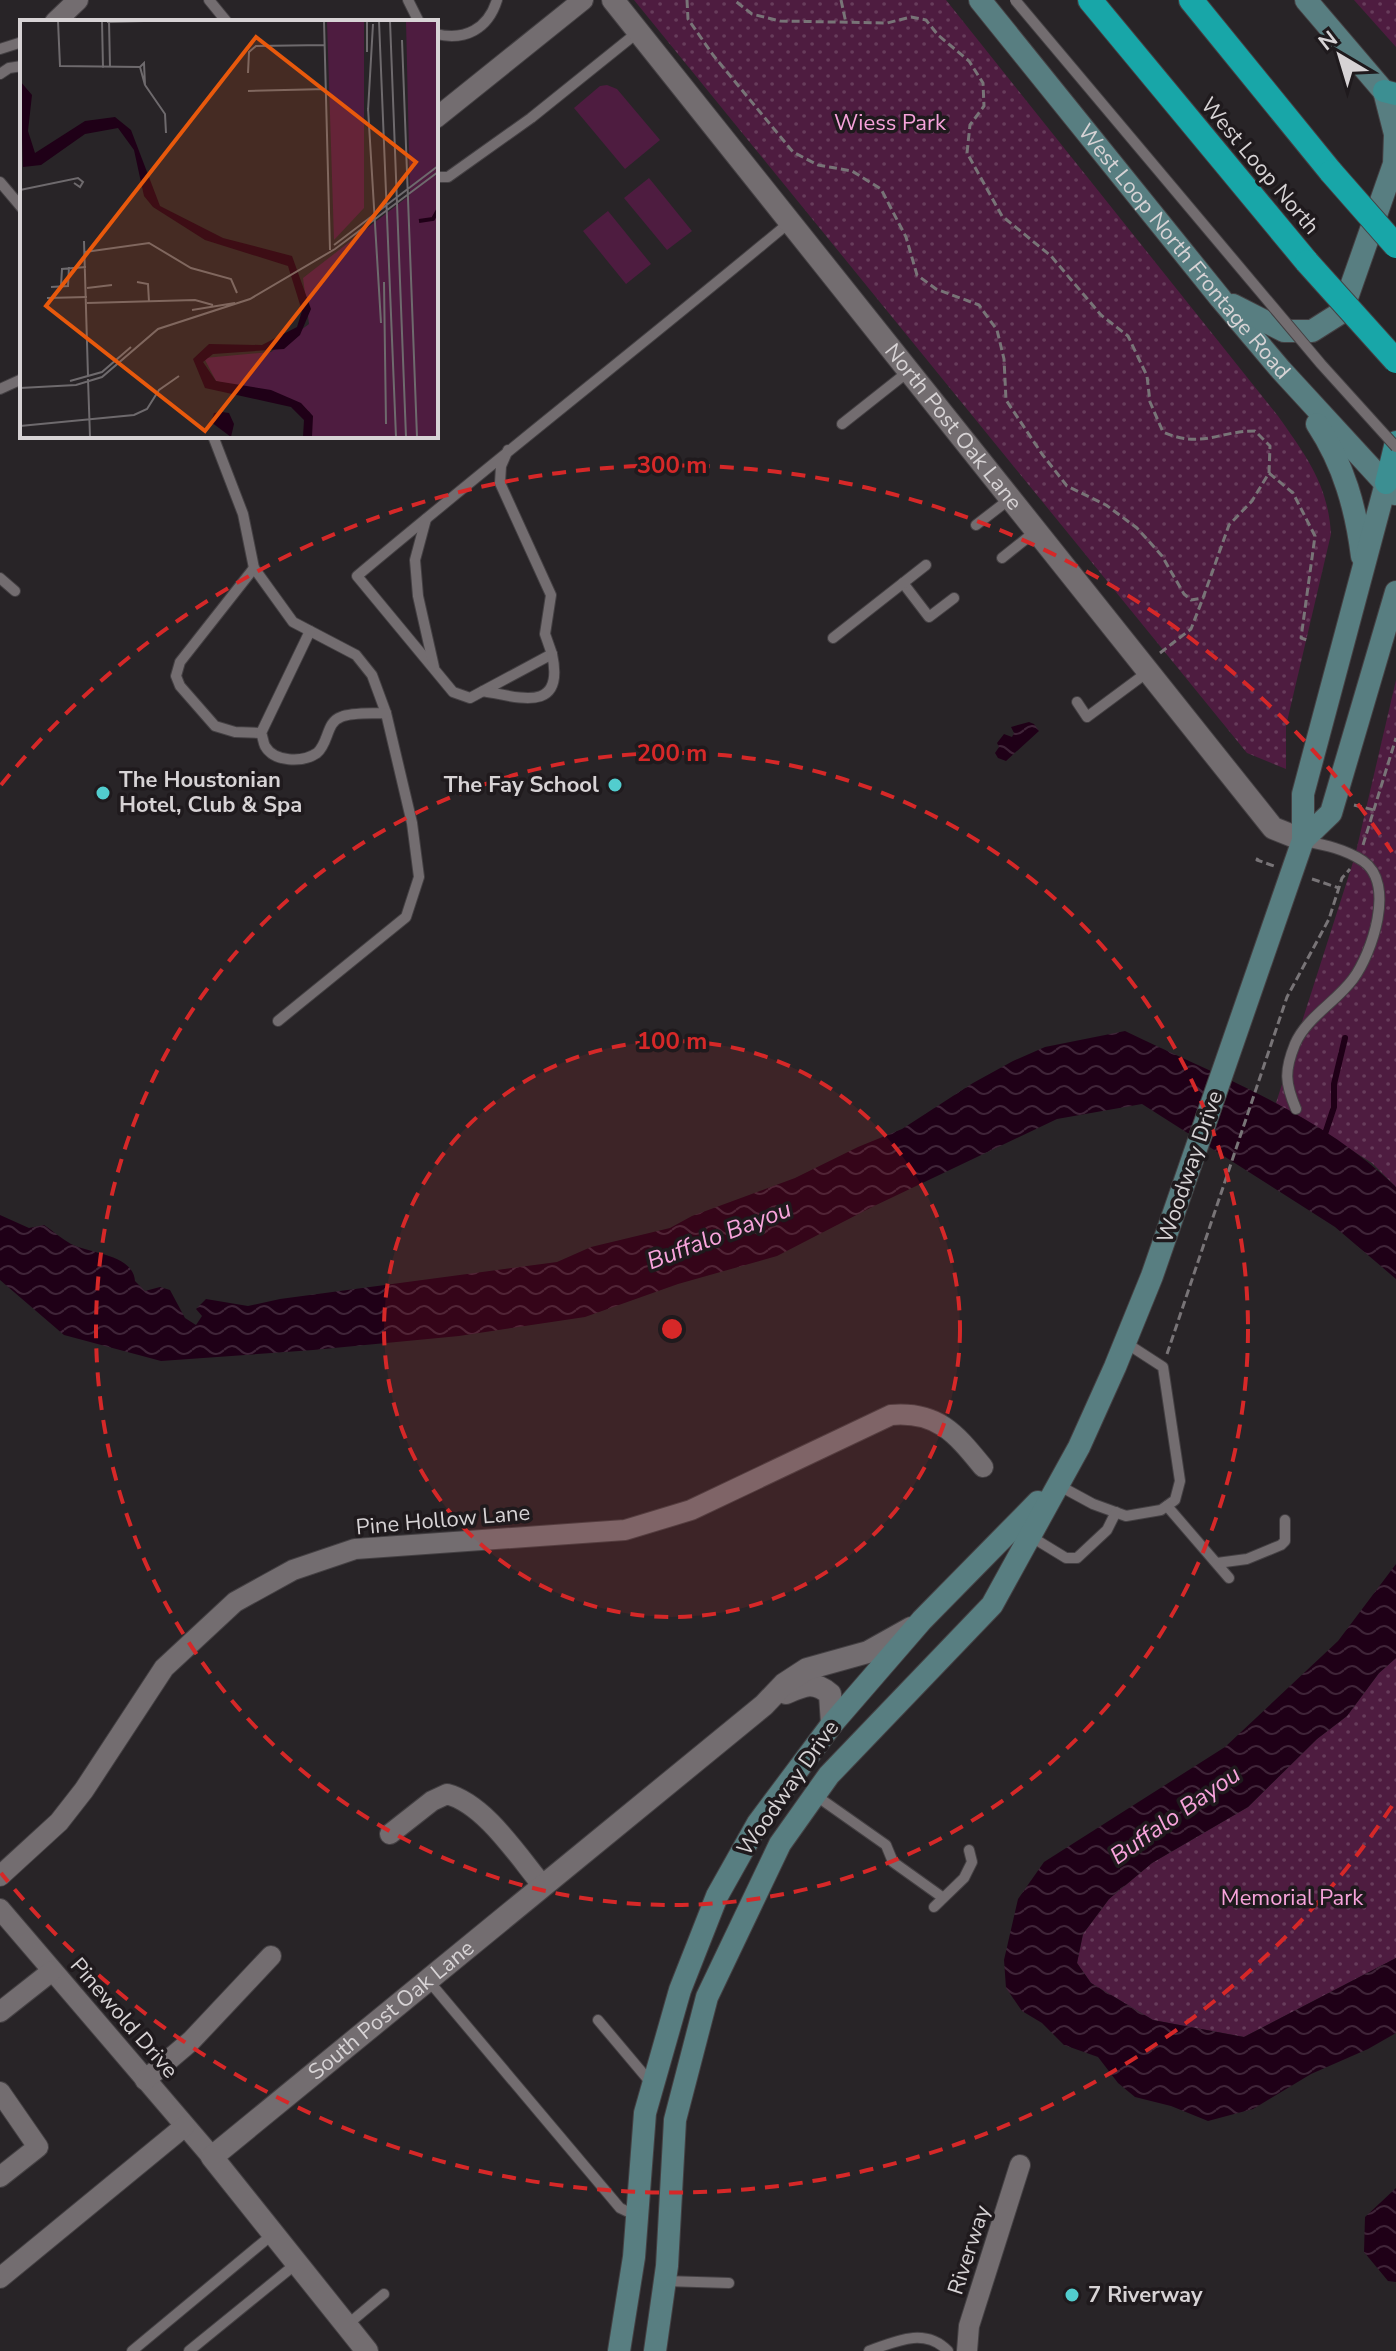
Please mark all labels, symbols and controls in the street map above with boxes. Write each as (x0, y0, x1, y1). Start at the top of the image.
north arrow (1300, 16, 1380, 96)
inset map (20, 20, 438, 438)
text: N (1313, 24, 1344, 58)
street label: West Loop North (1194, 91, 1326, 241)
park label: Wiess Park (834, 108, 947, 138)
street label: West Loop North Frontage Road (1071, 118, 1297, 386)
street label: North Post Oak Lane (878, 337, 1029, 517)
text: 300 m (637, 449, 707, 481)
text: 200 m (637, 737, 707, 769)
place label: The Houstonian Hotel, Club & Spa (119, 765, 302, 820)
place label: The Fay School (444, 770, 599, 800)
marker: The Fay School (606, 776, 624, 794)
marker: The Houstonian Hotel, Club & Spa (94, 784, 112, 802)
text: 100 m (637, 1025, 707, 1057)
street label: Woodway Drive (1150, 1087, 1230, 1247)
water label: Buffalo Bayou (642, 1193, 796, 1277)
centre of rings (658, 1315, 686, 1343)
street label: Pine Hollow Lane (355, 1497, 531, 1543)
street label: Woodway Drive (730, 1714, 846, 1862)
water label: Buffalo Bayou (1103, 1758, 1247, 1872)
park label: Memorial Park (1221, 1883, 1364, 1913)
street label: South Post Oak Lane (302, 1933, 481, 2087)
street label: Pinewold Drive (63, 1951, 185, 2085)
street label: Riverway (940, 2201, 998, 2299)
place label: 7 Riverway (1088, 2280, 1203, 2310)
marker: 7 Riverway (1063, 2286, 1081, 2304)

